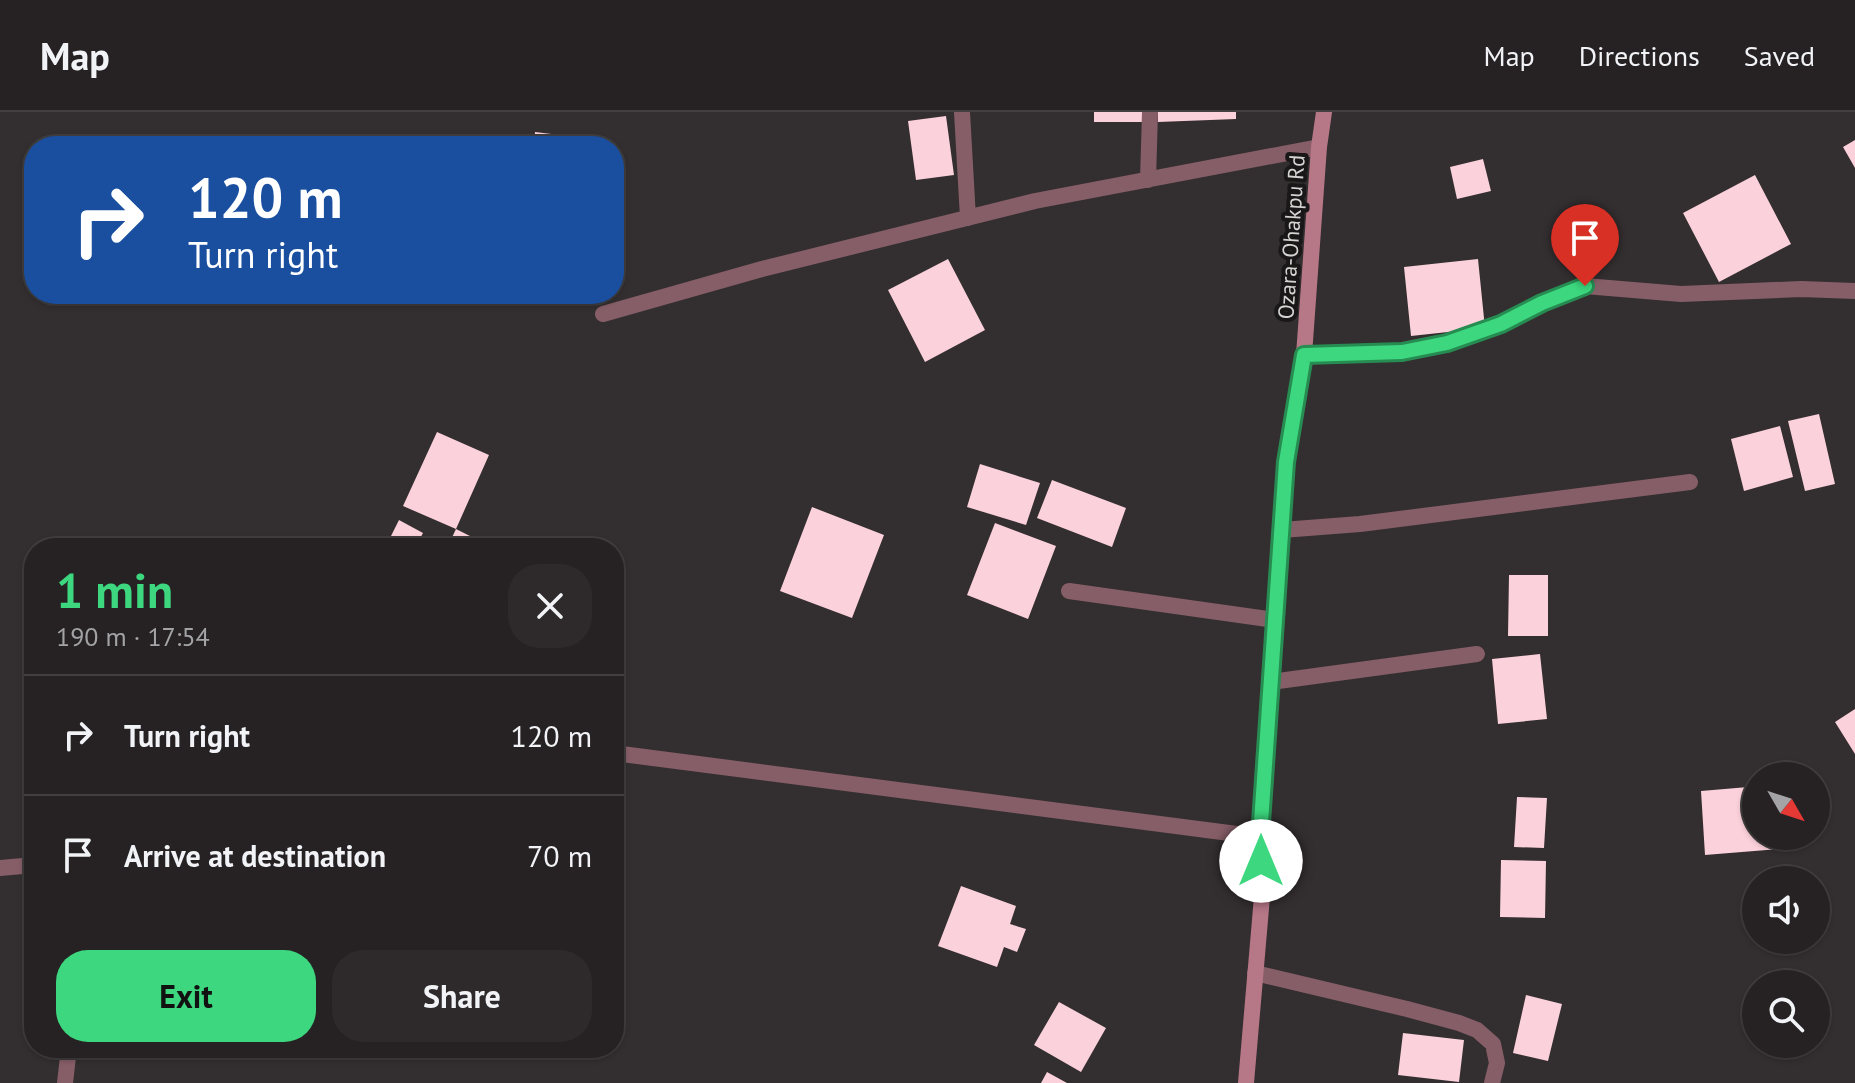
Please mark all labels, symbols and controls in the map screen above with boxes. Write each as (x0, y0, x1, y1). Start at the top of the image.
text: Map (40, 31, 110, 80)
text: Map (1484, 37, 1535, 74)
text: Directions (1579, 37, 1700, 74)
text: Saved (1744, 37, 1815, 74)
street label: Ozara-Ohakpu Rd (1271, 154, 1311, 320)
text: 120 m (188, 161, 343, 233)
icon: right (56, 168, 160, 272)
pin (1551, 204, 1619, 286)
icon: arrive (1563, 216, 1607, 260)
text: Turn right (188, 231, 338, 278)
text: 1 min (56, 559, 173, 621)
button: close (508, 564, 592, 648)
text: 190 m · 17:54 (56, 620, 210, 653)
icon: right (56, 713, 100, 757)
text: Turn right (124, 716, 250, 755)
text: 120 m (511, 716, 592, 755)
north arrow (1742, 762, 1830, 850)
map controls (1742, 762, 1830, 1058)
position arrow (1219, 819, 1303, 903)
icon: arrive (56, 833, 100, 877)
text: Arrive at destination (124, 836, 386, 875)
text: 70 m (527, 836, 592, 875)
button: sound (1742, 866, 1830, 954)
button: Exit (56, 950, 316, 1042)
button: Share (332, 950, 592, 1042)
button: search (1742, 970, 1830, 1058)

